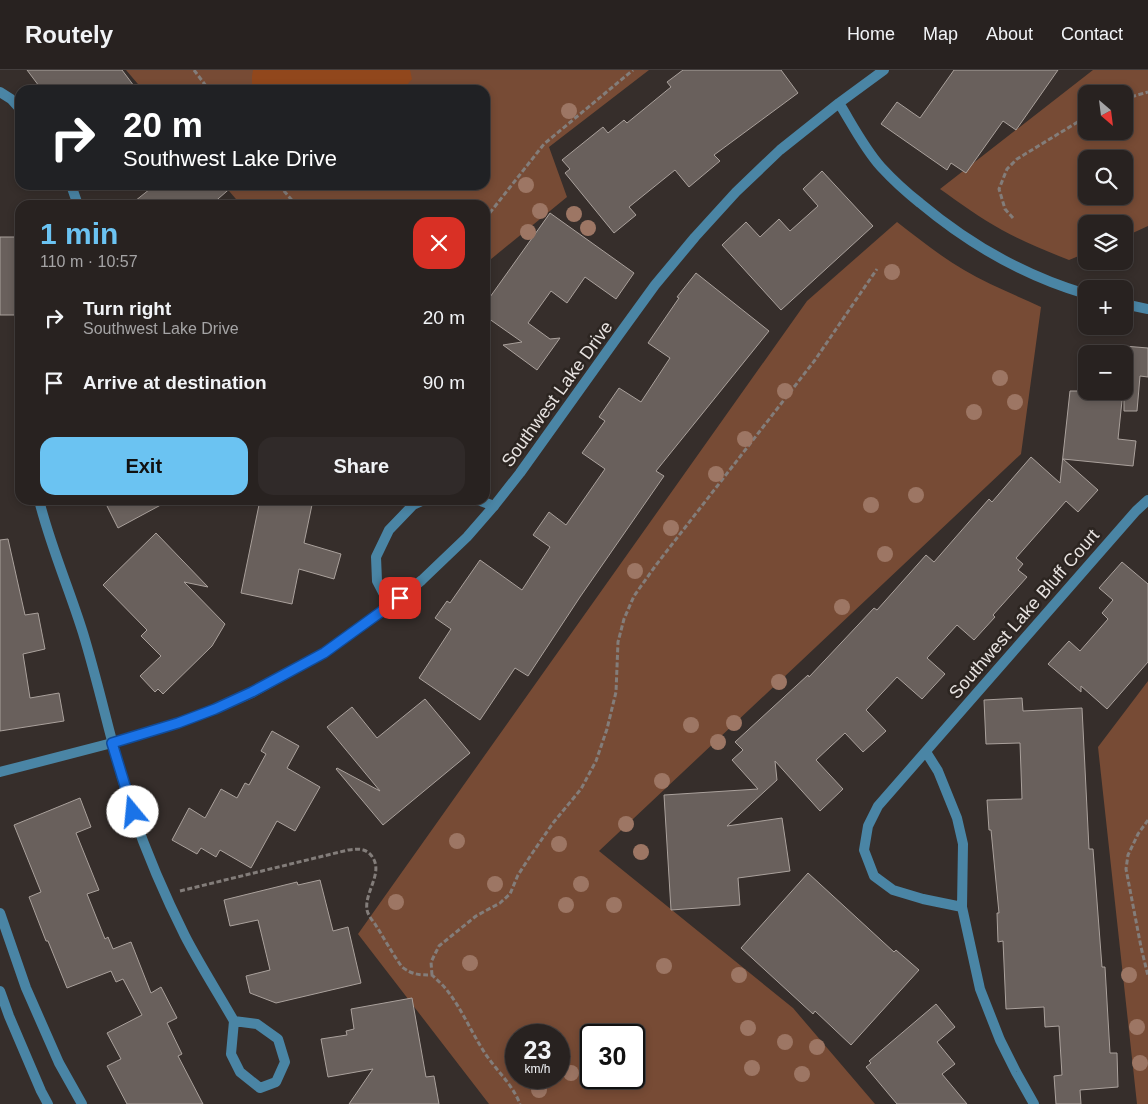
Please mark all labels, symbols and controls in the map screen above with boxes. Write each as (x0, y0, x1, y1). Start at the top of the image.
text: Routely (25, 21, 113, 48)
text: Home (847, 24, 895, 44)
text: Map (923, 24, 958, 44)
text: About (986, 24, 1033, 44)
text: Contact (1061, 24, 1123, 44)
north arrow (1078, 85, 1132, 140)
map controls (1078, 85, 1133, 400)
icon: right (40, 105, 105, 170)
text: 20 m (123, 105, 203, 144)
text: Southwest Lake Drive (123, 146, 337, 171)
button: search (1078, 150, 1133, 205)
button: layers (1078, 215, 1133, 270)
text: 1 min (40, 217, 118, 250)
button: close (413, 217, 465, 269)
text: 110 m · 10:57 (40, 253, 138, 270)
button: + (1078, 280, 1133, 335)
text: Turn right (83, 298, 171, 319)
icon: right (40, 304, 68, 332)
text: 20 m (423, 307, 465, 328)
street label: Southwest Lake Drive (497, 317, 617, 471)
text: Southwest Lake Drive (83, 320, 239, 337)
button: − (1078, 345, 1133, 400)
icon: arrive (40, 369, 68, 397)
text: Arrive at destination (83, 372, 267, 393)
text: 90 m (423, 372, 465, 393)
button: Exit (40, 437, 248, 495)
button: Share (258, 437, 465, 495)
street label: Southwest Lake Bluff Court (945, 525, 1103, 703)
pin (379, 577, 421, 619)
icon: arrive (386, 584, 414, 612)
position arrow (106, 785, 158, 837)
speed limit sign: 30 (580, 1024, 645, 1089)
text: 23 (524, 1036, 551, 1064)
text: km/h (524, 1062, 551, 1076)

